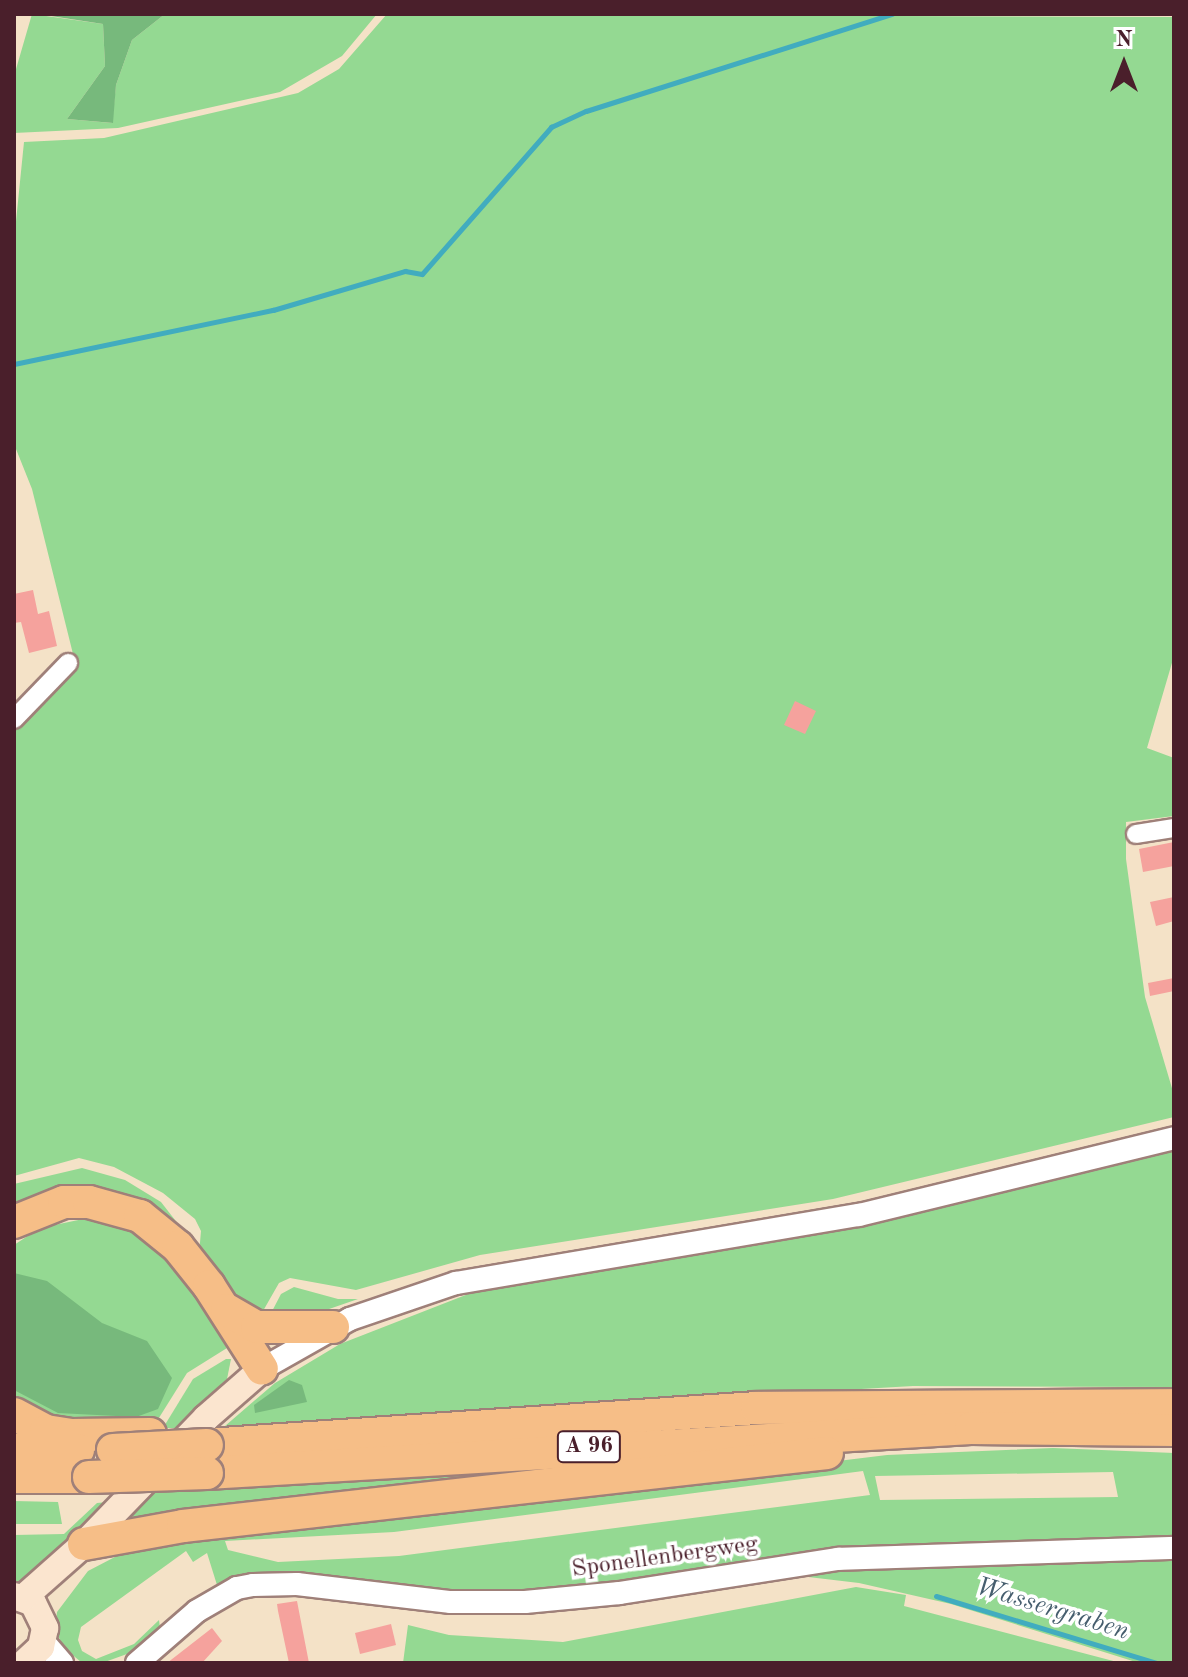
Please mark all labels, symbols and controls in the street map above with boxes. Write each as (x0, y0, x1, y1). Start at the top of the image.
north arrow (1084, 24, 1164, 104)
text: N (1116, 29, 1132, 51)
road number: A 96 (555, 1429, 623, 1465)
street label: Sponellenbergweg (570, 1531, 760, 1585)
water label: Wassergraben (971, 1572, 1133, 1648)

